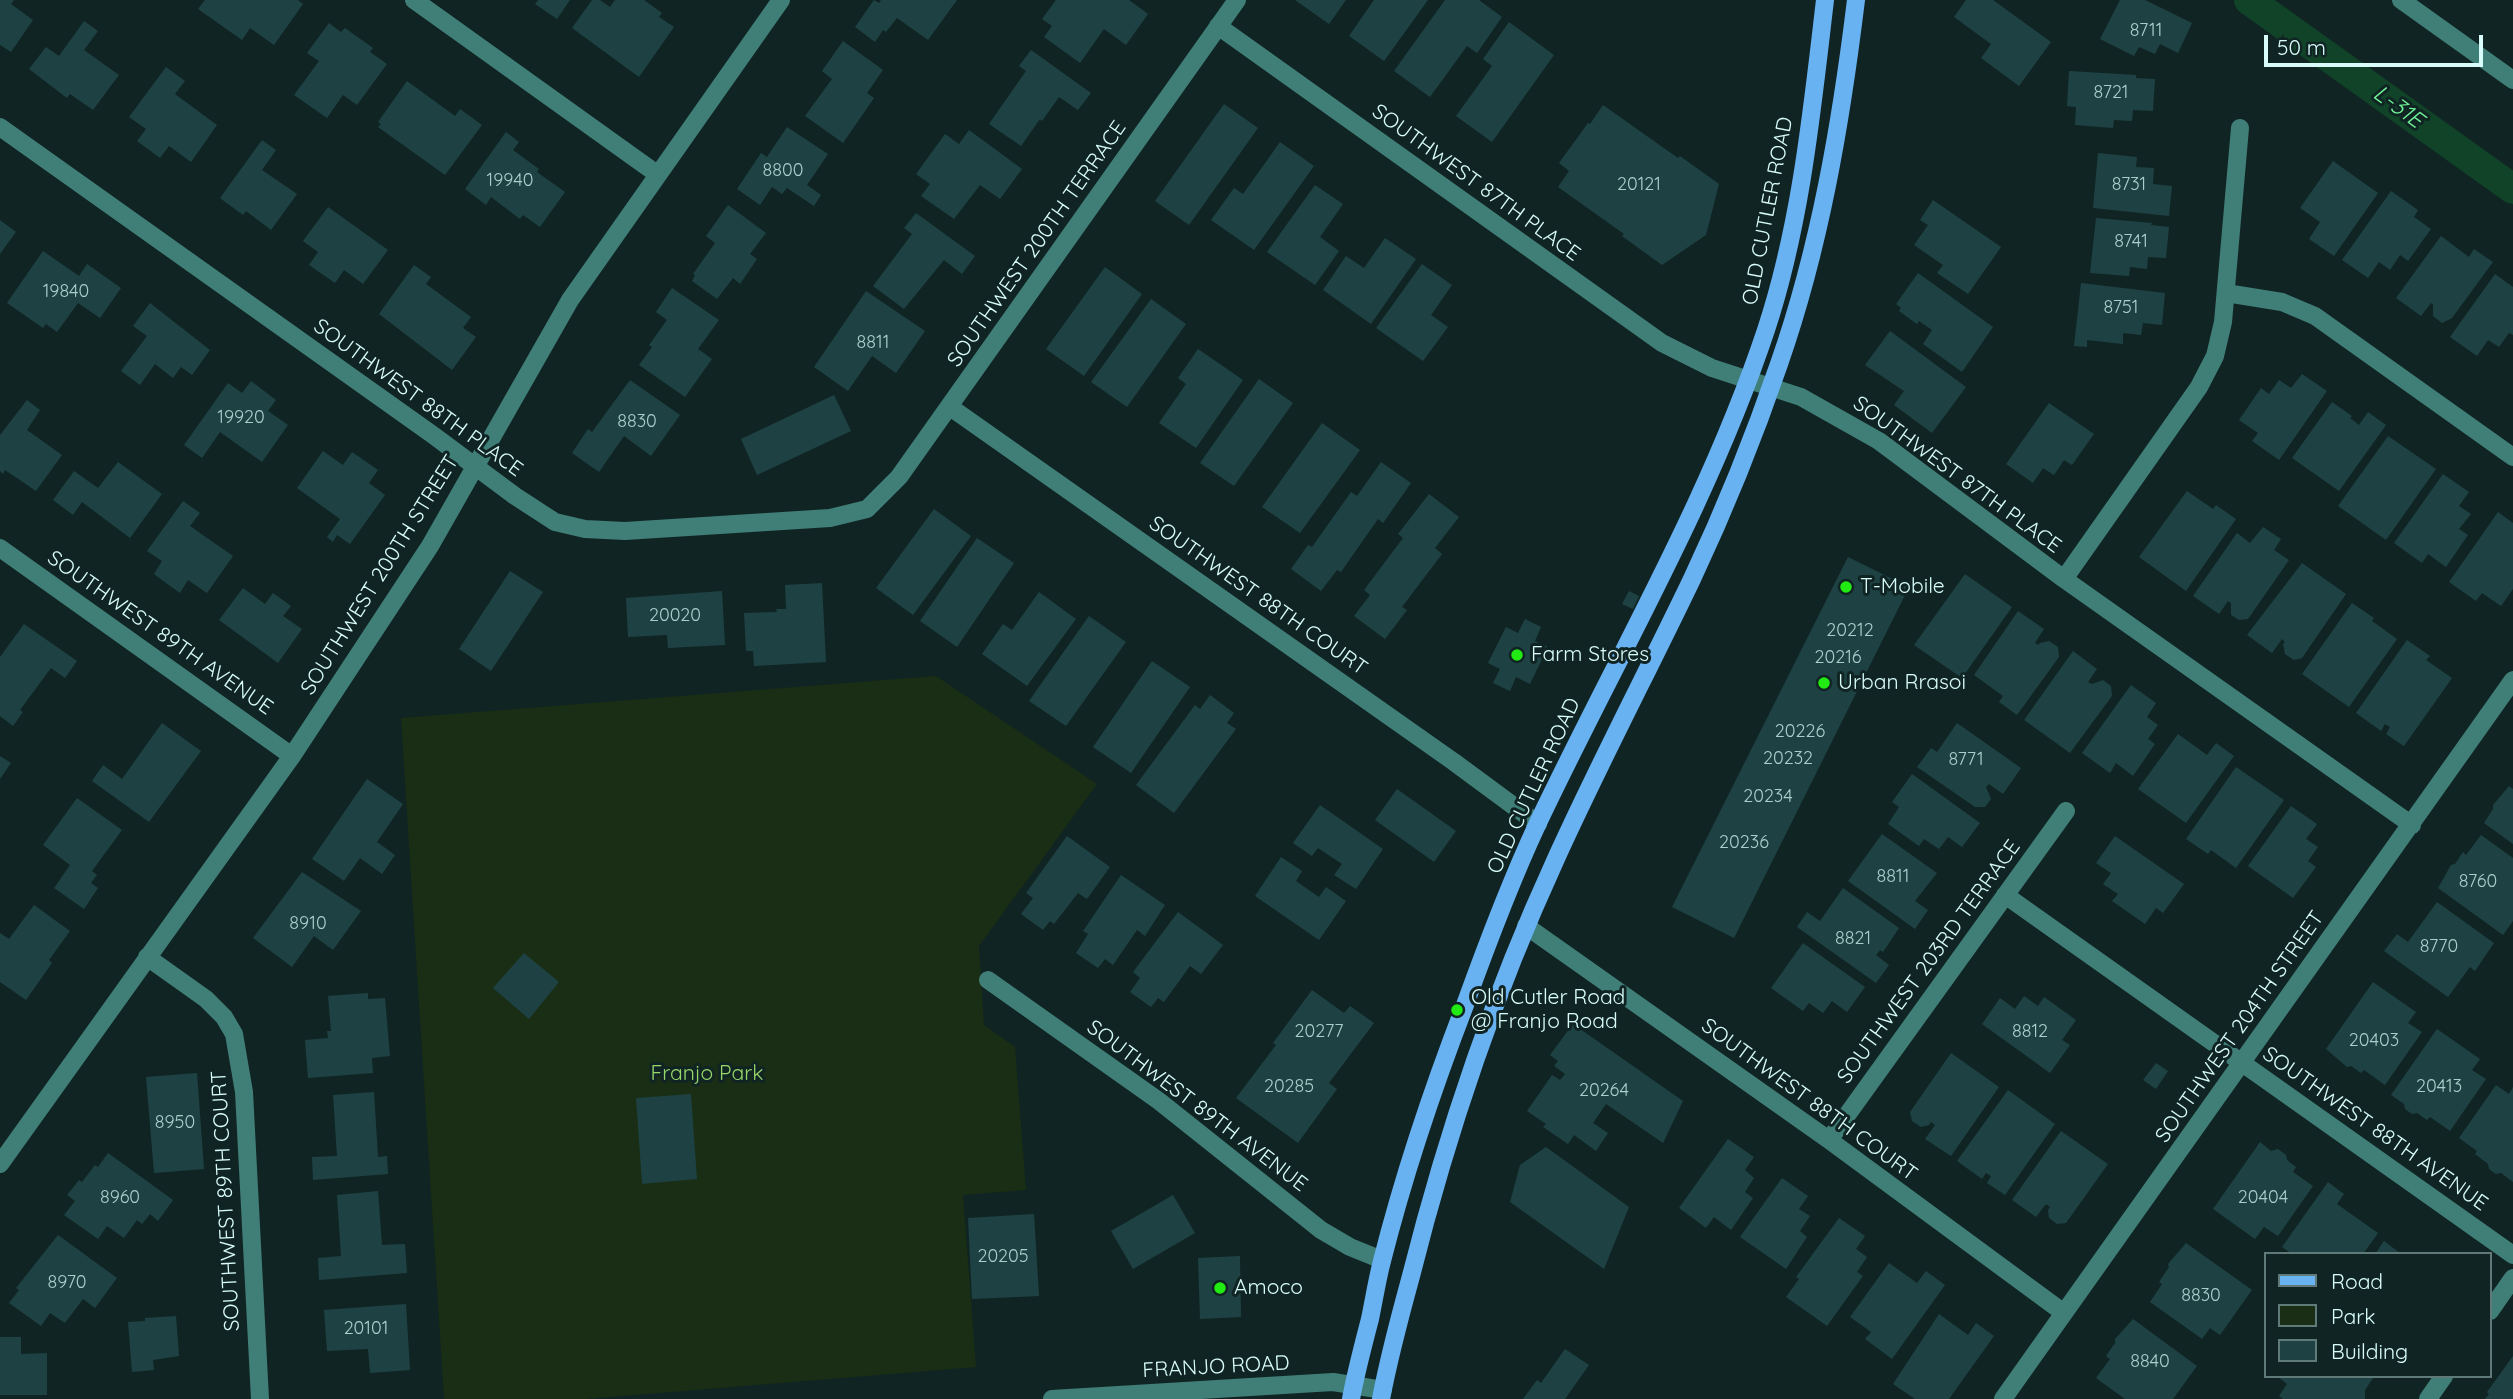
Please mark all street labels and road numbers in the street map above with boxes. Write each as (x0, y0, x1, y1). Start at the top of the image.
street label: SOUTHWEST 87TH PLACE (1367, 99, 1585, 267)
street label: OLD CUTLER ROAD (1737, 115, 1799, 307)
street label: SOUTHWEST 200TH TERRACE (942, 116, 1132, 372)
street label: SOUTHWEST 88TH PLACE (309, 314, 527, 482)
street label: SOUTHWEST 87TH PLACE (1848, 391, 2066, 559)
street label: SOUTHWEST 200TH STREET (296, 450, 464, 700)
street label: SOUTHWEST 88TH COURT (1144, 511, 1372, 681)
street label: SOUTHWEST 89TH AVENUE (42, 545, 278, 721)
street label: OLD CUTLER ROAD (1482, 694, 1586, 878)
street label: SOUTHWEST 203RD TERRACE (1832, 835, 2026, 1089)
street label: SOUTHWEST 204TH STREET (2150, 906, 2330, 1148)
street label: SOUTHWEST 88TH COURT (1696, 1013, 1922, 1187)
street label: SOUTHWEST 89TH AVENUE (1082, 1015, 1312, 1197)
street label: SOUTHWEST 88TH AVENUE (2258, 1042, 2492, 1216)
street label: SOUTHWEST 89TH COURT (207, 1070, 245, 1332)
street label: FRANJO ROAD (1142, 1351, 1290, 1383)

